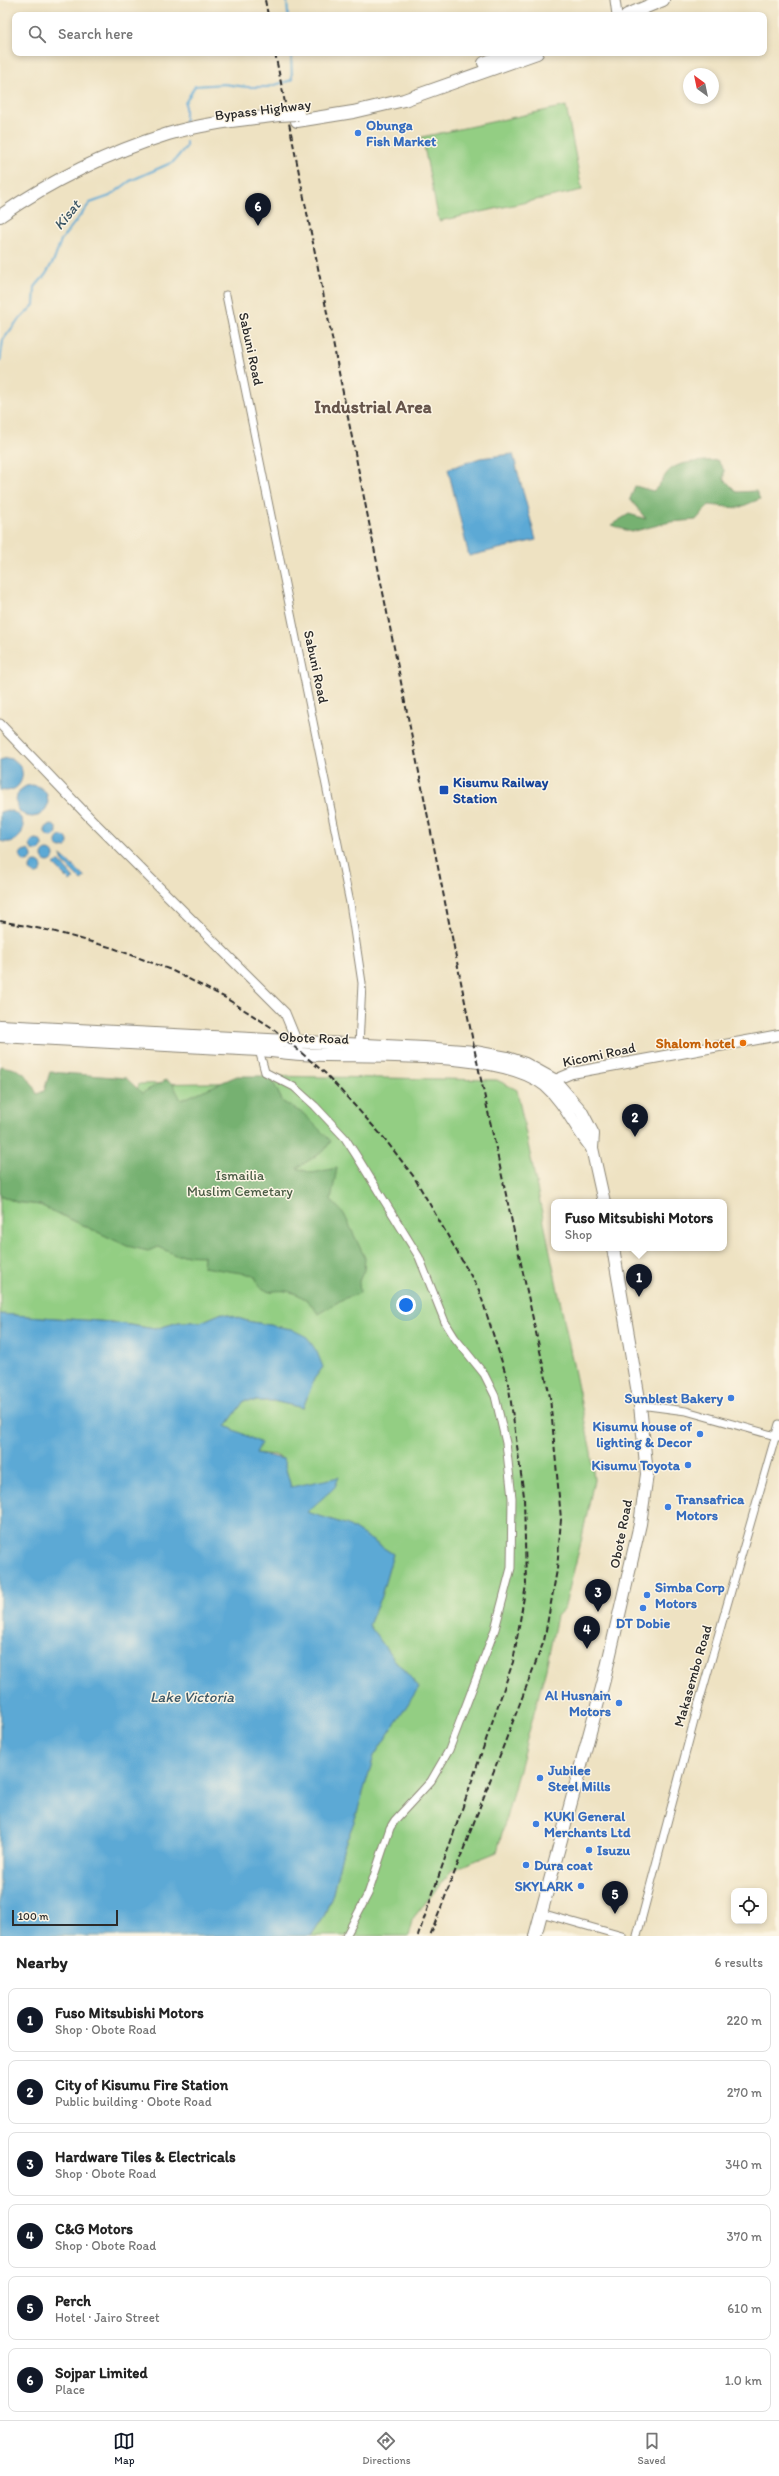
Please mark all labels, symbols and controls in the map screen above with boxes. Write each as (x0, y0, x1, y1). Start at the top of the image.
search box (12, 12, 767, 56)
icon: search (26, 23, 48, 45)
text: Search here (58, 25, 133, 43)
north arrow (683, 68, 719, 104)
street label: Bypass Highway (214, 96, 312, 124)
place label: Obunga Fish Market (366, 117, 437, 150)
marker: Obunga Fish Market (353, 128, 363, 138)
pin: 6 (245, 193, 271, 226)
water label: Kisat (50, 195, 85, 234)
street label: Sabuni Road (235, 311, 267, 387)
district label: Industrial Area (314, 396, 432, 418)
street label: Sabuni Road (300, 629, 332, 705)
place label: Kisumu Railway Station (453, 774, 549, 807)
marker: Kisumu Railway Station (438, 784, 450, 796)
street label: Obote Road (279, 1028, 350, 1048)
place label: Shalom hotel (656, 1035, 736, 1052)
marker: Shalom hotel (738, 1038, 748, 1048)
street label: Kicomi Road (561, 1039, 637, 1071)
pin: 2 (622, 1104, 648, 1137)
park label: Ismailia Muslim Cemetary (187, 1167, 293, 1200)
popup (551, 1199, 727, 1251)
text: Fuso Mitsubishi Motors (565, 1209, 713, 1227)
text: Shop (565, 1227, 592, 1242)
pin: 1 (626, 1264, 652, 1297)
your location (396, 1295, 416, 1315)
place label: Sunblest Bakery (625, 1390, 723, 1407)
marker: Sunblest Bakery (726, 1393, 736, 1403)
place label: Kisumu house of lighting & Decor (593, 1418, 693, 1451)
marker: Kisumu house of lighting & Decor (695, 1429, 705, 1439)
place label: Kisumu Toyota (591, 1457, 681, 1474)
marker: Kisumu Toyota (683, 1460, 693, 1470)
place label: Transafrica Motors (675, 1491, 745, 1524)
street label: Obote Road (606, 1498, 636, 1570)
marker: Transafrica Motors (663, 1502, 673, 1512)
pin: 3 (585, 1579, 611, 1612)
place label: Simba Corp Motors (655, 1579, 725, 1612)
marker: Simba Corp Motors (642, 1590, 652, 1600)
marker: DT Dobie (638, 1603, 648, 1613)
place label: DT Dobie (616, 1615, 670, 1632)
pin: 4 (574, 1616, 600, 1649)
street label: Makasembo Road (670, 1623, 716, 1729)
place label: Al Husnain Motors (544, 1687, 611, 1720)
water label: Lake Victoria (150, 1688, 234, 1706)
marker: Al Husnain Motors (614, 1698, 624, 1708)
place label: Jubilee Steel Mills (547, 1762, 611, 1795)
marker: Jubilee Steel Mills (535, 1773, 545, 1783)
place label: KUKI General Merchants Ltd (544, 1808, 631, 1841)
marker: KUKI General Merchants Ltd (531, 1819, 541, 1829)
place label: Isuzu (597, 1842, 631, 1859)
marker: Isuzu (584, 1845, 594, 1855)
place label: Dura coat (534, 1857, 593, 1874)
marker: Dura coat (521, 1860, 531, 1870)
place label: SKYLARK (515, 1878, 574, 1895)
marker: SKYLARK (576, 1881, 586, 1891)
pin: 5 (602, 1881, 628, 1914)
map controls (731, 1888, 767, 1924)
button: locate (731, 1888, 767, 1924)
scale bar (12, 1908, 118, 1927)
text: 100 m (18, 1910, 48, 1923)
text: Nearby (16, 1952, 68, 1972)
text: 6 results (715, 1955, 763, 1970)
text: Fuso Mitsubishi Motors (55, 2004, 204, 2022)
text: 1 (27, 2013, 33, 2028)
text: 220 m (726, 2013, 762, 2028)
text: Shop · Obote Road (55, 2022, 156, 2037)
text: City of Kisumu Fire Station (55, 2076, 228, 2094)
text: 2 (27, 2085, 33, 2100)
text: 270 m (727, 2085, 762, 2100)
text: Public building · Obote Road (55, 2094, 212, 2109)
text: Hardware Tiles & Electricals (55, 2148, 236, 2166)
text: 3 (26, 2157, 34, 2172)
text: 340 m (725, 2157, 762, 2172)
text: Shop · Obote Road (55, 2166, 156, 2181)
text: C&G Motors (55, 2220, 133, 2238)
text: 4 (26, 2229, 34, 2244)
text: 370 m (727, 2229, 762, 2244)
text: Shop · Obote Road (55, 2238, 156, 2253)
text: Perch (55, 2292, 91, 2310)
text: 5 (27, 2301, 33, 2316)
text: 610 m (727, 2301, 762, 2316)
text: Hotel · Jairo Street (55, 2310, 160, 2325)
text: Sojpar Limited (55, 2364, 148, 2382)
text: 6 (27, 2373, 33, 2388)
text: 1.0 km (725, 2373, 762, 2388)
text: Place (55, 2382, 85, 2397)
tab: Map (113, 2430, 135, 2467)
tab: Directions (362, 2430, 411, 2467)
tab: Saved (637, 2430, 666, 2467)

